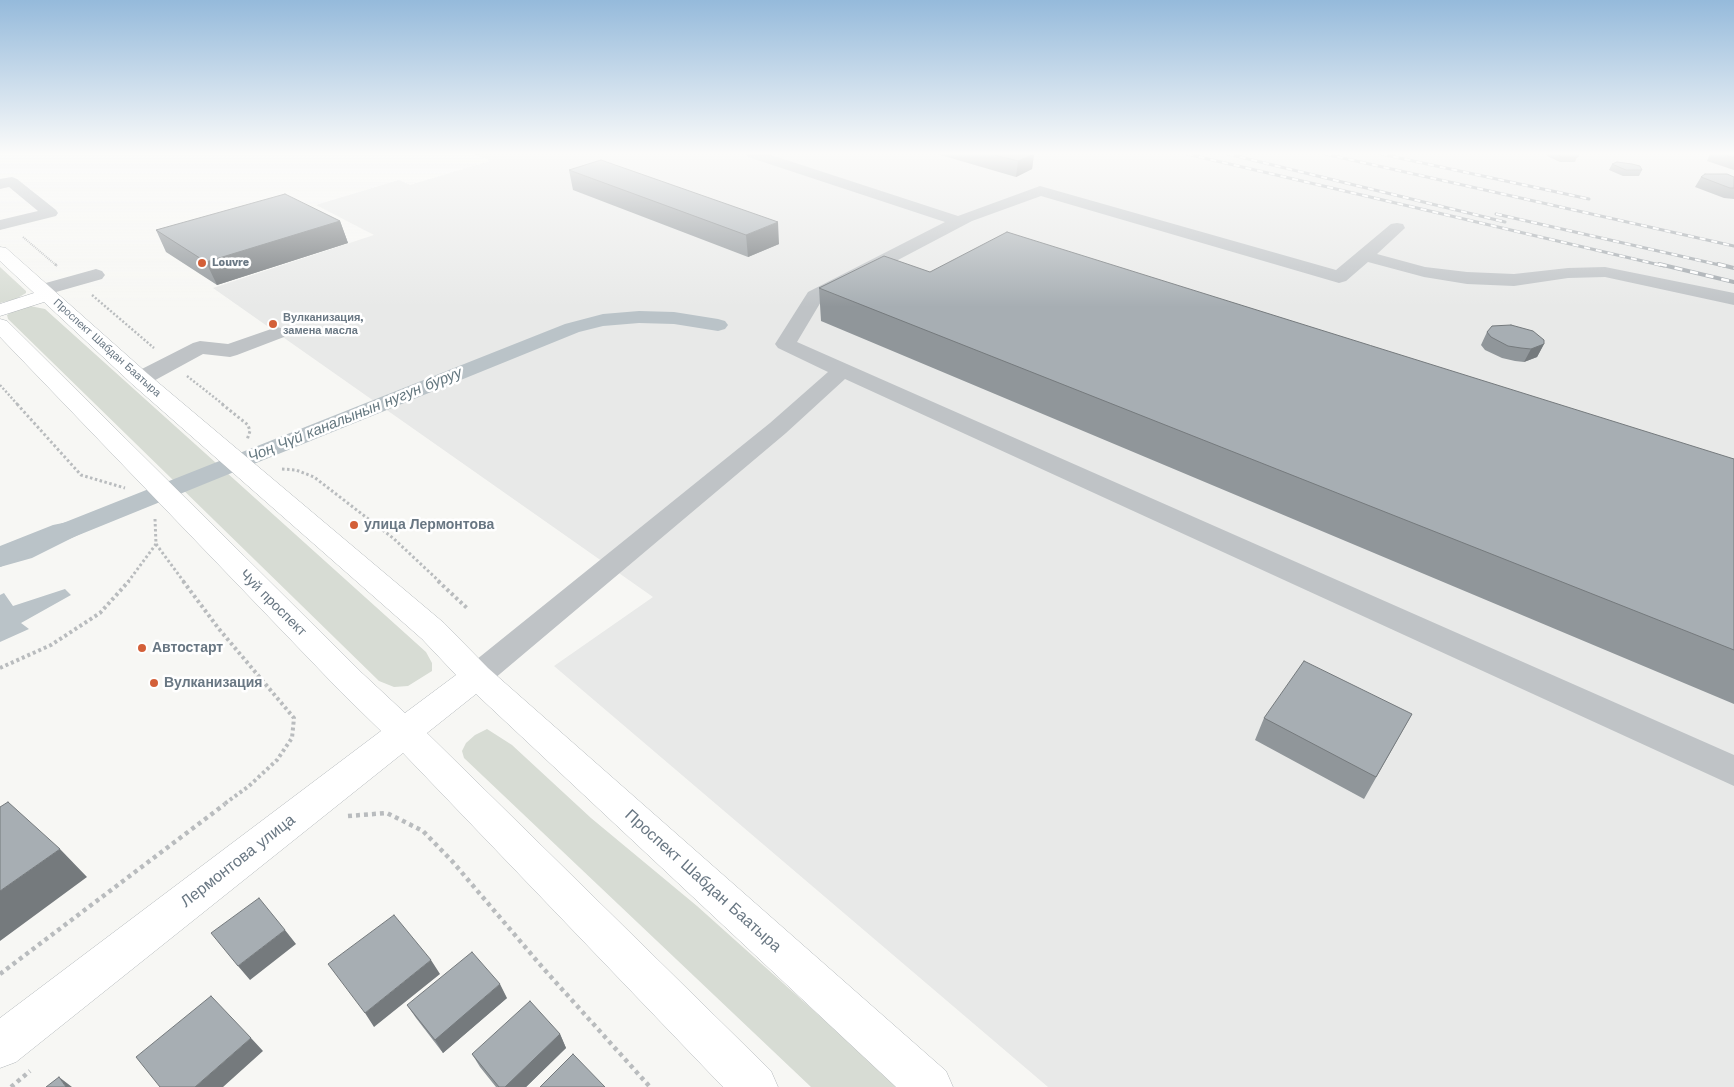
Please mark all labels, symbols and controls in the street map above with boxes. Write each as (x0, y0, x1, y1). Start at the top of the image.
place label: Louvre (212, 256, 249, 270)
marker: Louvre (196, 257, 208, 269)
street label: Проспект Шабдан Баатыра (50, 296, 164, 400)
place label: Вулканизация, замена масла (283, 311, 364, 337)
marker: Вулканизация, замена масла (267, 318, 279, 330)
water label: Чоң Чүй каналынын нугун буруу (245, 364, 465, 466)
place label: улица Лермонтова (364, 517, 494, 533)
marker: улица Лермонтова (348, 519, 360, 531)
street label: Чуй проспект (236, 566, 310, 640)
place label: Автостарт (152, 640, 223, 656)
marker: Автостарт (136, 642, 148, 654)
place label: Вулканизация (164, 675, 262, 691)
marker: Вулканизация (148, 677, 160, 689)
street label: Проспект Шабдан Баатыра (621, 806, 785, 956)
street label: Лермонтова улица (177, 810, 299, 912)

